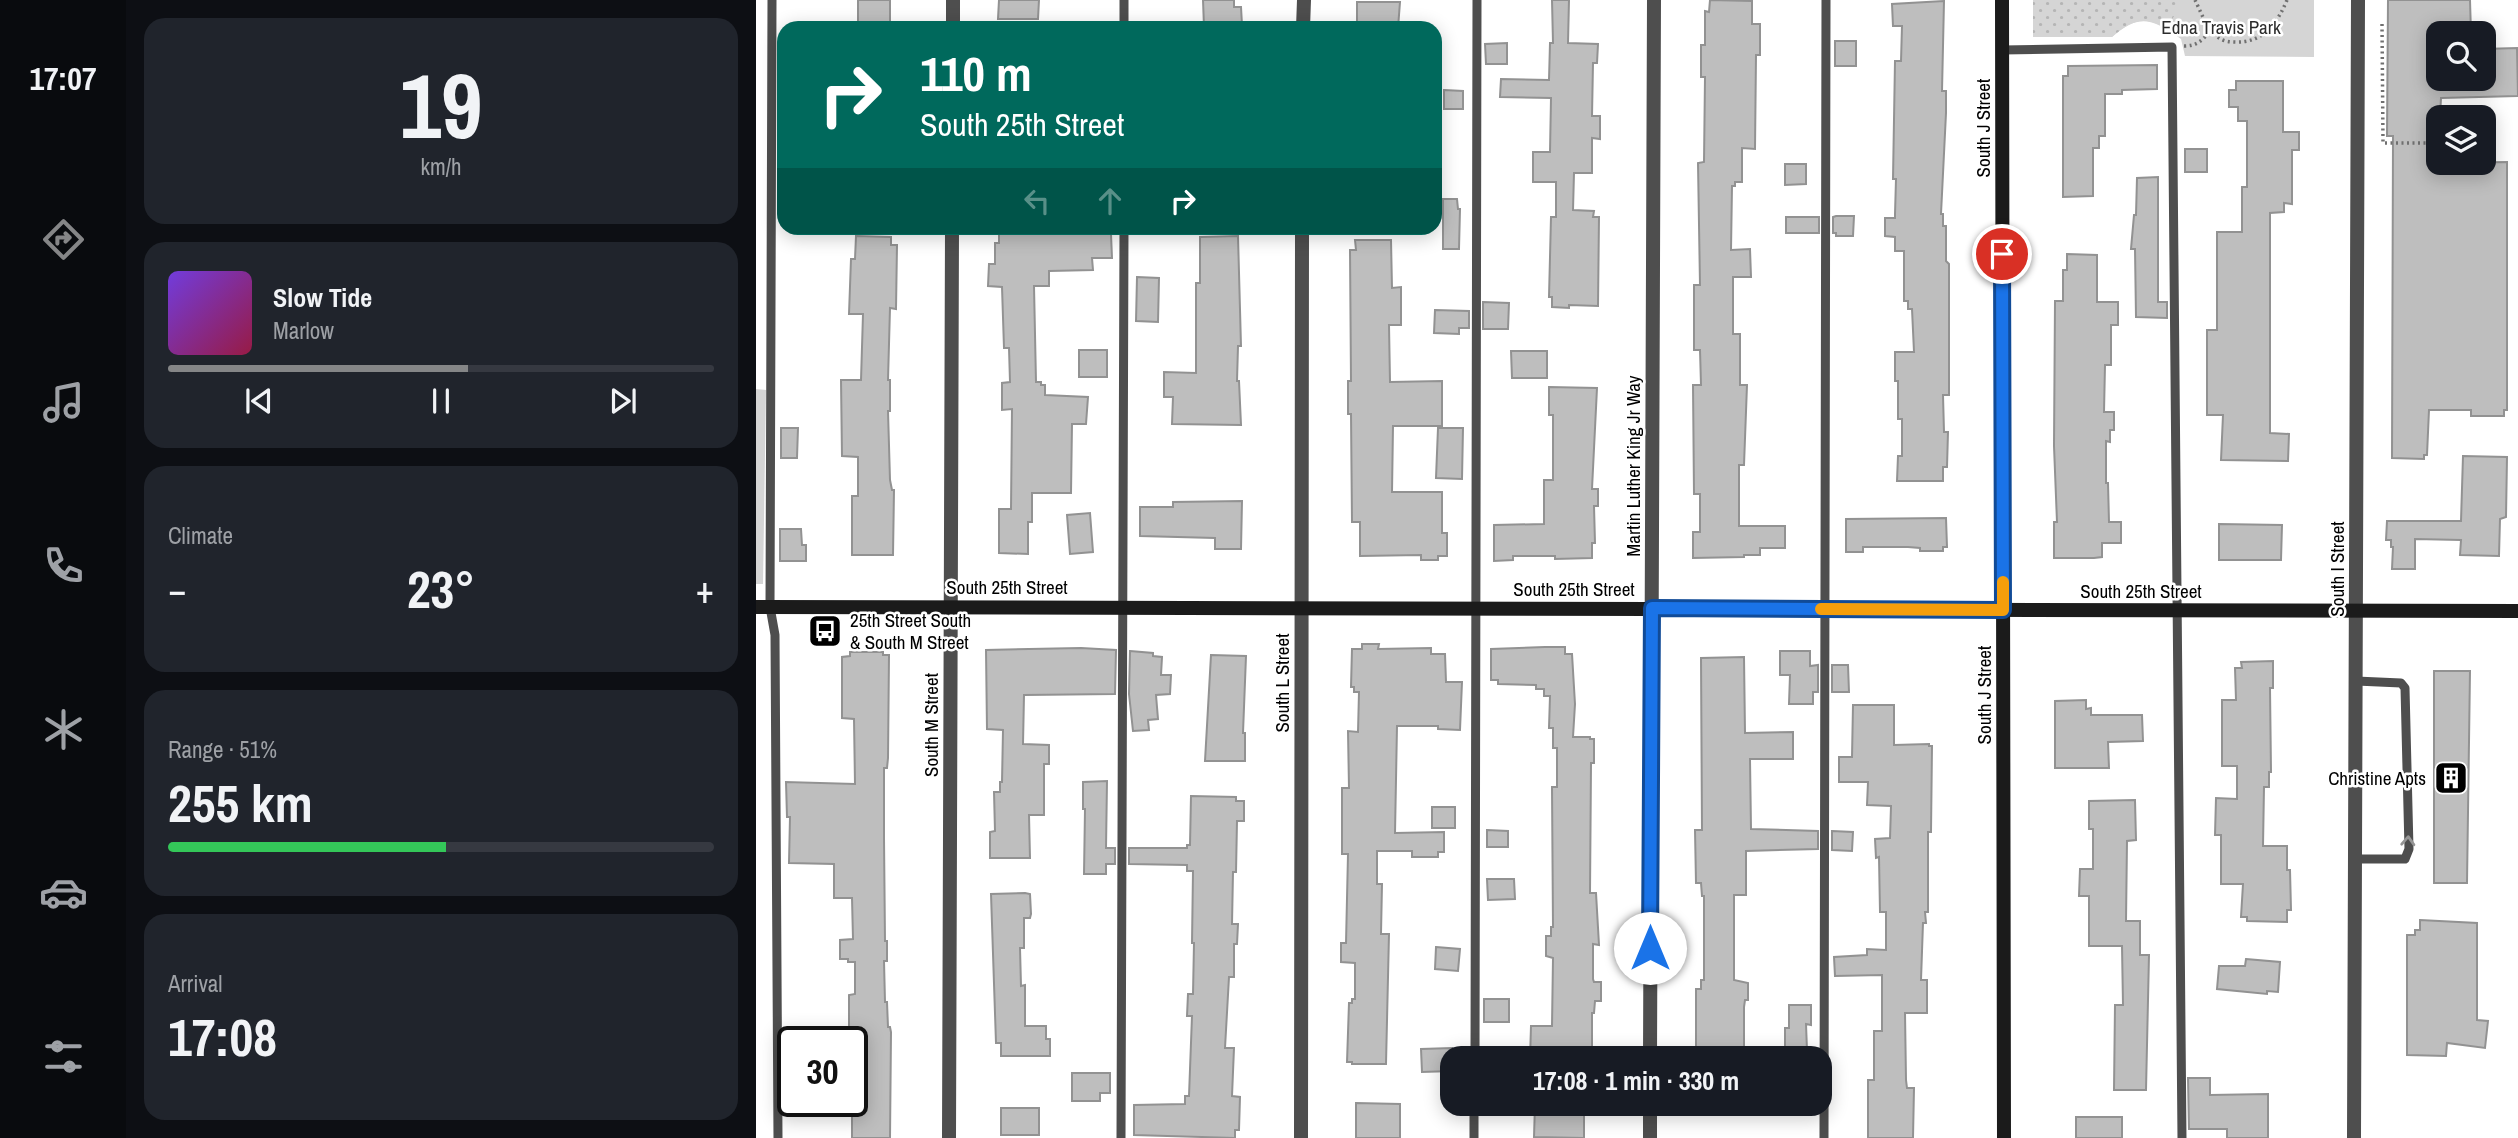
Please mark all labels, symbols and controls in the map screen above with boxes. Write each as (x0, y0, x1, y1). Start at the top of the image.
park label: Edna Travis Park (2161, 14, 2281, 40)
map controls (2426, 21, 2496, 175)
button: search (2426, 21, 2496, 91)
text: 110 m (920, 40, 1032, 106)
text: 19 (400, 44, 483, 166)
icon: right (805, 49, 896, 140)
text: 17:07 (29, 57, 97, 100)
street label: South J Street (1970, 78, 1996, 177)
text: South 25th Street (920, 103, 1124, 146)
button: layers (2426, 105, 2496, 175)
text: km/h (421, 151, 461, 182)
icon: left (1018, 182, 1056, 220)
icon: ahead (1091, 182, 1129, 220)
icon: right (1164, 182, 1202, 220)
icon: directions (39, 215, 88, 264)
pin (1972, 224, 2032, 284)
icon: arrive (1983, 235, 2021, 273)
text: Slow Tide (273, 280, 372, 315)
text: Marlow (273, 315, 334, 346)
street label: Martin Luther King Jr Way (1620, 375, 1646, 557)
icon: music (39, 378, 88, 427)
icon: previous (240, 382, 278, 420)
icon: pause (422, 382, 460, 420)
icon: next (604, 382, 642, 420)
text: Climate (168, 520, 233, 551)
street label: South I Street (2324, 521, 2350, 617)
icon: phone (39, 541, 88, 590)
text: 23° (407, 554, 475, 624)
text: − (168, 564, 186, 615)
text: + (696, 564, 714, 615)
street label: South 25th Street (946, 574, 1068, 600)
street label: South 25th Street (1513, 576, 1635, 602)
street label: South 25th Street (2080, 578, 2202, 604)
place label: 25th Street South & South M Street (850, 607, 971, 655)
bus stop icon: 25th Street South & South M Street (806, 612, 844, 650)
street label: South L Street (1269, 633, 1295, 733)
street label: South J Street (1971, 645, 1997, 744)
street label: South M Street (918, 672, 944, 777)
icon: climate (39, 705, 88, 754)
text: Range · 51% (168, 734, 277, 765)
building icon: Christine Apts (2432, 759, 2470, 797)
place label: Christine Apts (2328, 765, 2426, 791)
text: 255 km (168, 768, 313, 838)
one-way arrow (2400, 835, 2415, 846)
icon: car (39, 868, 88, 917)
position arrow (1613, 911, 1687, 985)
text: Arrival (168, 968, 223, 999)
text: 17:08 (168, 1002, 277, 1072)
speed limit sign: 30 (777, 1026, 868, 1117)
icon: filters (39, 1032, 88, 1081)
text: 17:08 · 1 min · 330 m (1533, 1063, 1739, 1098)

